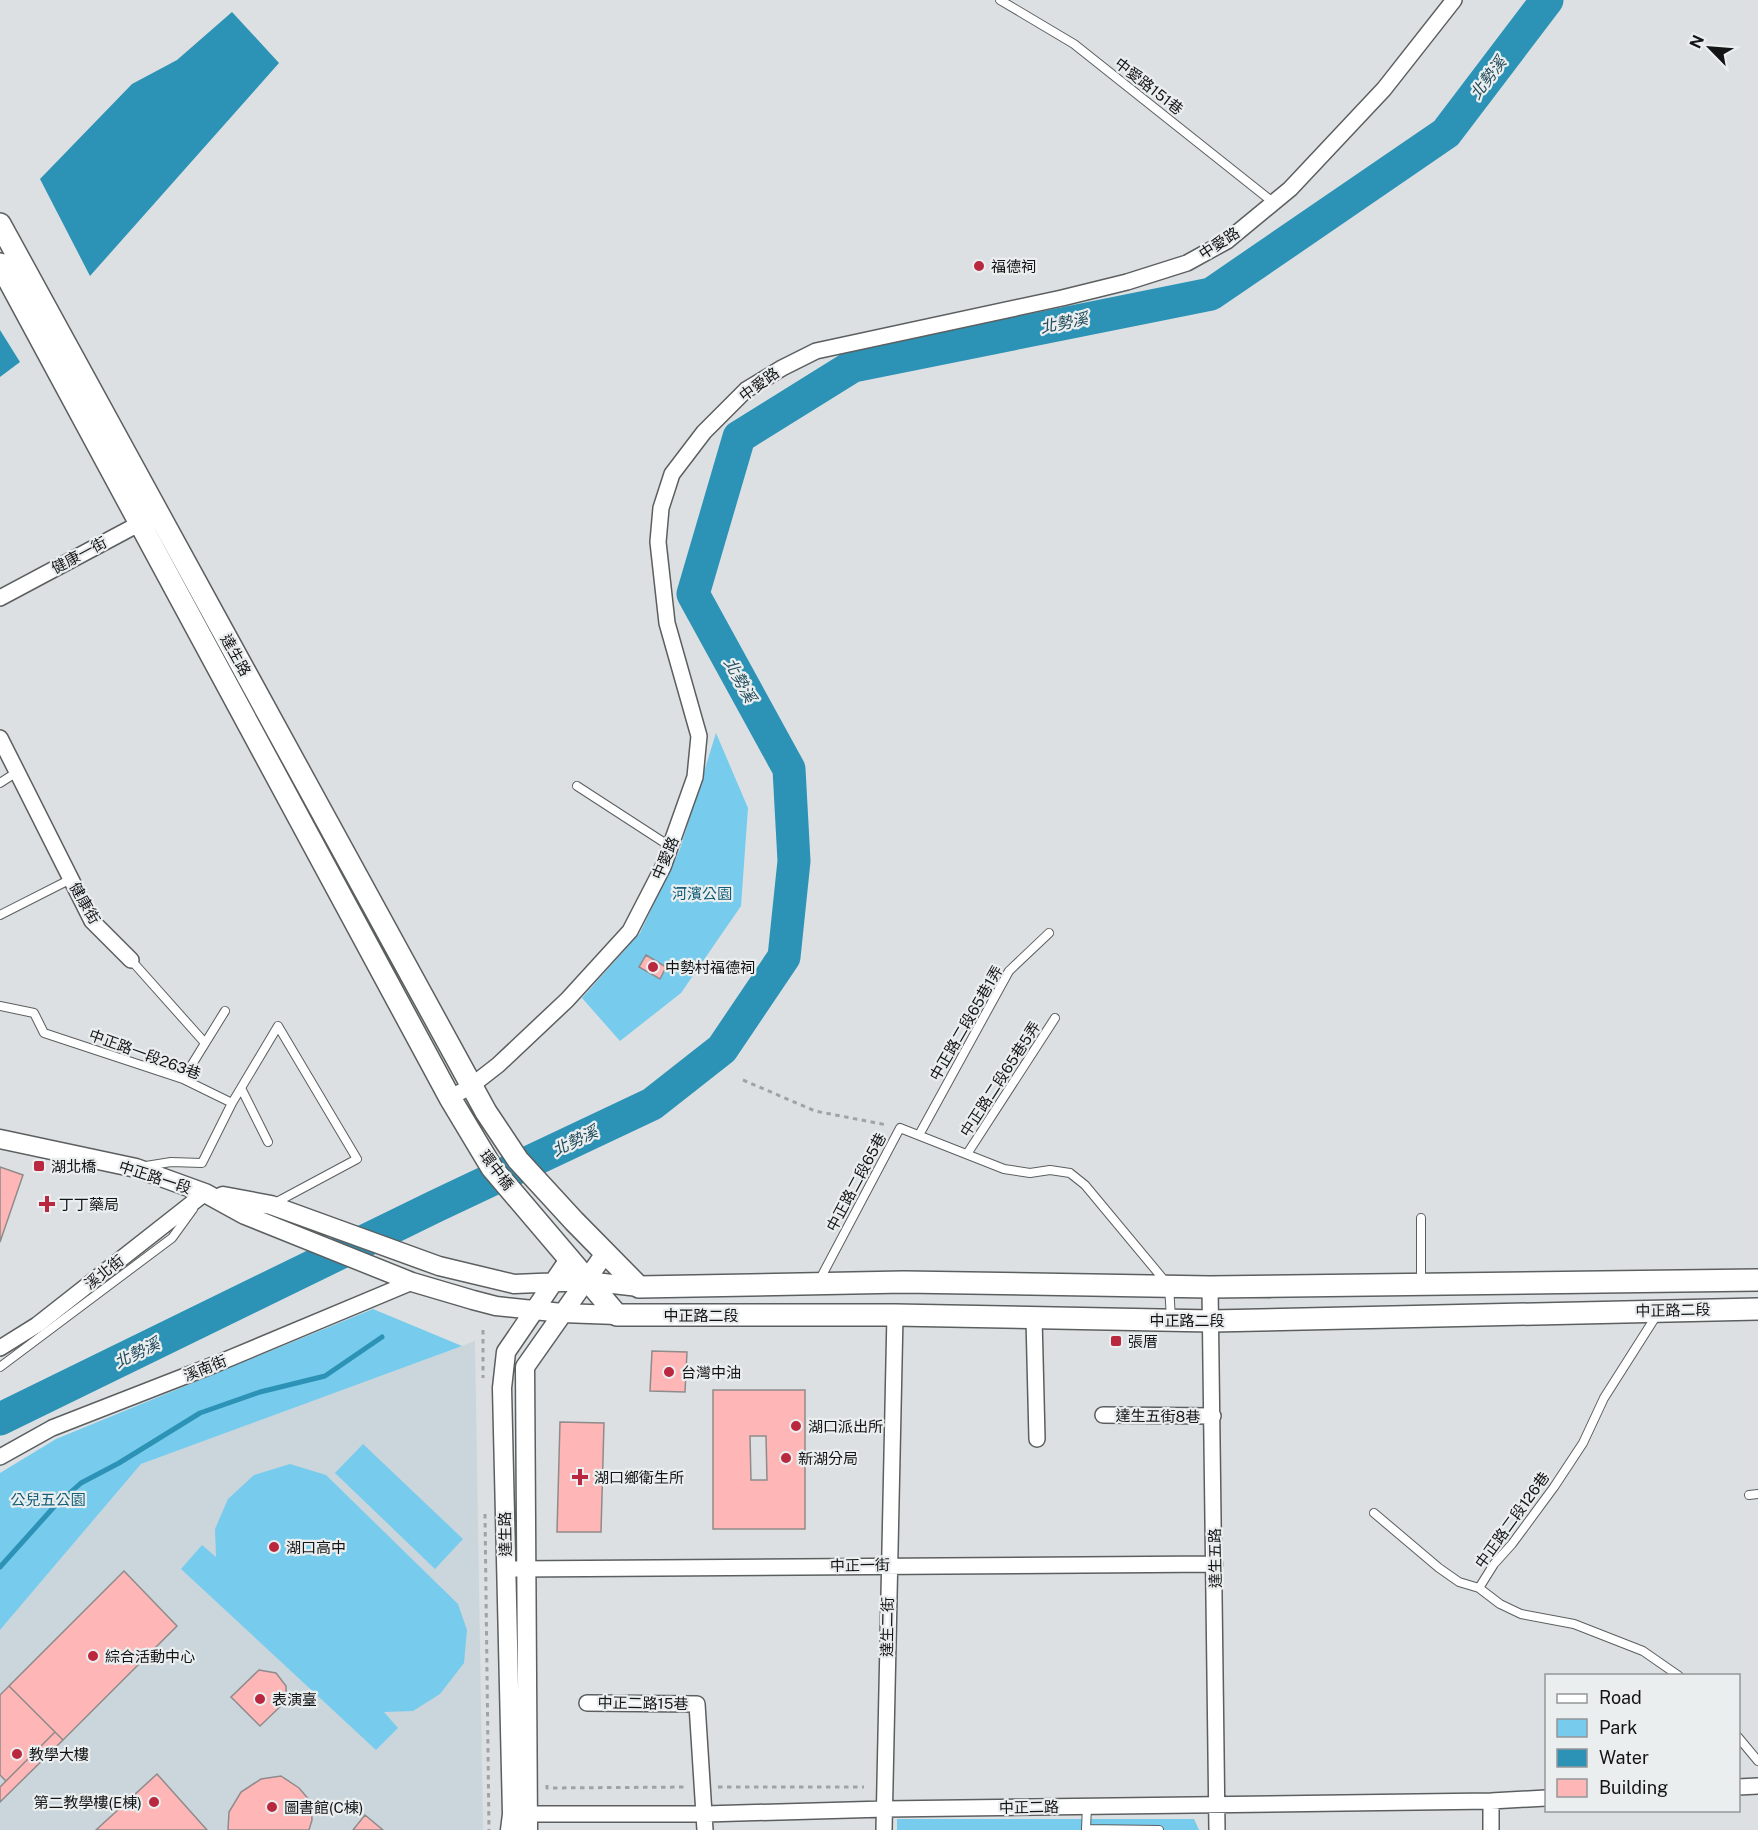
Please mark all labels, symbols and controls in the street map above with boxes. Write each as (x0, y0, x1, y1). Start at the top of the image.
north arrow (1680, 18, 1740, 78)
text: N (1686, 32, 1708, 52)
water label: 北勢溪 (1466, 52, 1511, 103)
street label: 中愛路151巷 (1112, 54, 1186, 118)
street label: 中愛路 (1195, 224, 1243, 262)
place label: 福德祠 (991, 258, 1036, 275)
marker: 福德祠 (972, 259, 986, 273)
water label: 北勢溪 (1039, 309, 1091, 337)
street label: 中愛路 (736, 364, 782, 404)
street label: 健康一街 (49, 533, 109, 577)
street label: 達生路 (218, 631, 254, 679)
water label: 北勢溪 (720, 654, 761, 707)
street label: 中愛路 (648, 834, 682, 882)
street label: 健康街 (66, 879, 104, 927)
park label: 河濱公園 (672, 885, 732, 902)
place label: 中勢村福德祠 (665, 959, 755, 976)
marker: 中勢村福德祠 (646, 960, 660, 974)
street label: 中正路二段65巷1弄 (926, 962, 1006, 1084)
street label: 中正路二段65巷5弄 (956, 1018, 1044, 1140)
street label: 中正路一段263巷 (87, 1026, 203, 1082)
water label: 北勢溪 (549, 1121, 603, 1160)
street label: 中正路二段65巷 (823, 1130, 889, 1234)
street label: 環中橋 (477, 1147, 517, 1193)
street label: 中正路一段 (117, 1157, 193, 1197)
place label: 湖北橋 (51, 1158, 96, 1175)
marker: 湖北橋 (32, 1159, 46, 1173)
place label: 丁丁藥局 (59, 1196, 119, 1213)
marker: 丁丁藥局 (40, 1197, 54, 1211)
street label: 溪北街 (81, 1251, 127, 1293)
street label: 中正路二段 (1635, 1301, 1711, 1319)
street label: 中正路二段 (663, 1307, 739, 1324)
street label: 中正路二段 (1149, 1312, 1225, 1329)
water label: 北勢溪 (111, 1333, 165, 1372)
place label: 張厝 (1128, 1333, 1158, 1350)
marker: 張厝 (1109, 1334, 1123, 1348)
street label: 溪南街 (181, 1352, 229, 1384)
place label: 台灣中油 (681, 1364, 741, 1381)
marker: 台灣中油 (662, 1365, 676, 1379)
street label: 達生五街8巷 (1115, 1407, 1201, 1425)
place label: 湖口派出所 (808, 1418, 883, 1435)
marker: 湖口派出所 (789, 1419, 803, 1433)
place label: 新湖分局 (798, 1450, 858, 1467)
marker: 新湖分局 (779, 1451, 793, 1465)
marker: 湖口鄉衛生所 (571, 1468, 589, 1486)
place label: 湖口鄉衛生所 (594, 1469, 684, 1486)
street label: 中正路二段126巷 (1472, 1469, 1552, 1571)
park label: 公兒五公園 (10, 1491, 86, 1508)
street label: 達生路 (496, 1511, 514, 1557)
street label: 達生五路 (1206, 1528, 1224, 1588)
place label: 湖口高中 (286, 1539, 346, 1556)
marker: 湖口高中 (267, 1540, 281, 1554)
street label: 中正一街 (830, 1556, 890, 1574)
street label: 達生二街 (878, 1597, 896, 1657)
place label: 綜合活動中心 (105, 1648, 195, 1665)
marker: 綜合活動中心 (86, 1649, 100, 1663)
legend (1545, 1674, 1740, 1812)
text: Road (1599, 1687, 1642, 1708)
place label: 表演臺 (272, 1691, 317, 1708)
marker: 表演臺 (253, 1692, 267, 1706)
street label: 中正二路15巷 (597, 1694, 689, 1712)
text: Park (1599, 1717, 1637, 1738)
place label: 教學大樓 (29, 1746, 89, 1763)
marker: 教學大樓 (10, 1747, 24, 1761)
text: Water (1599, 1747, 1649, 1768)
text: Building (1599, 1777, 1668, 1798)
place label: 第二教學樓(E棟) (34, 1794, 142, 1811)
marker: 第二教學樓(E棟) (147, 1795, 161, 1809)
street label: 中正二路 (999, 1798, 1059, 1816)
place label: 圖書館(C棟) (284, 1799, 364, 1816)
marker: 圖書館(C棟) (265, 1800, 279, 1814)

